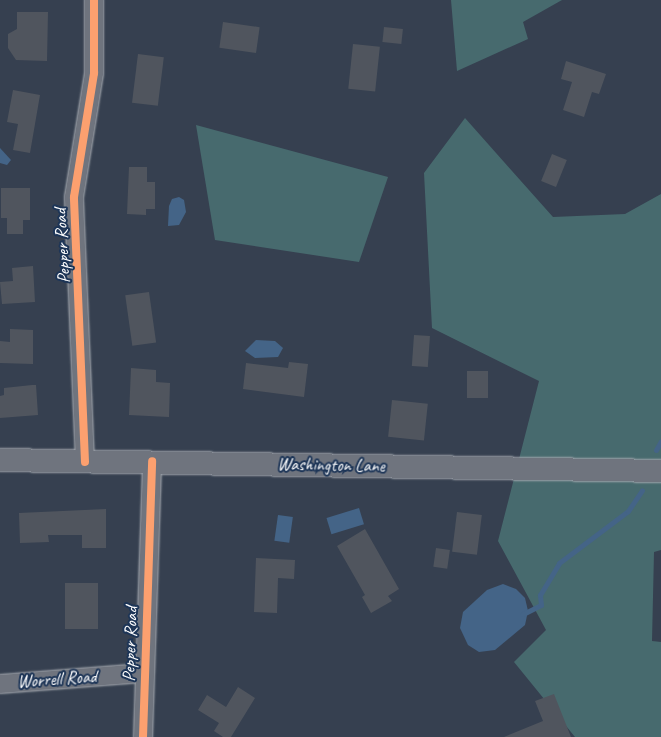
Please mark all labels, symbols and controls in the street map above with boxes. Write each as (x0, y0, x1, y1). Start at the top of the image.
street label: Pepper Road (49, 208, 75, 284)
street label: Washington Lane (277, 453, 385, 477)
street label: Pepper Road (118, 607, 142, 681)
street label: Worrell Road (17, 665, 97, 693)

